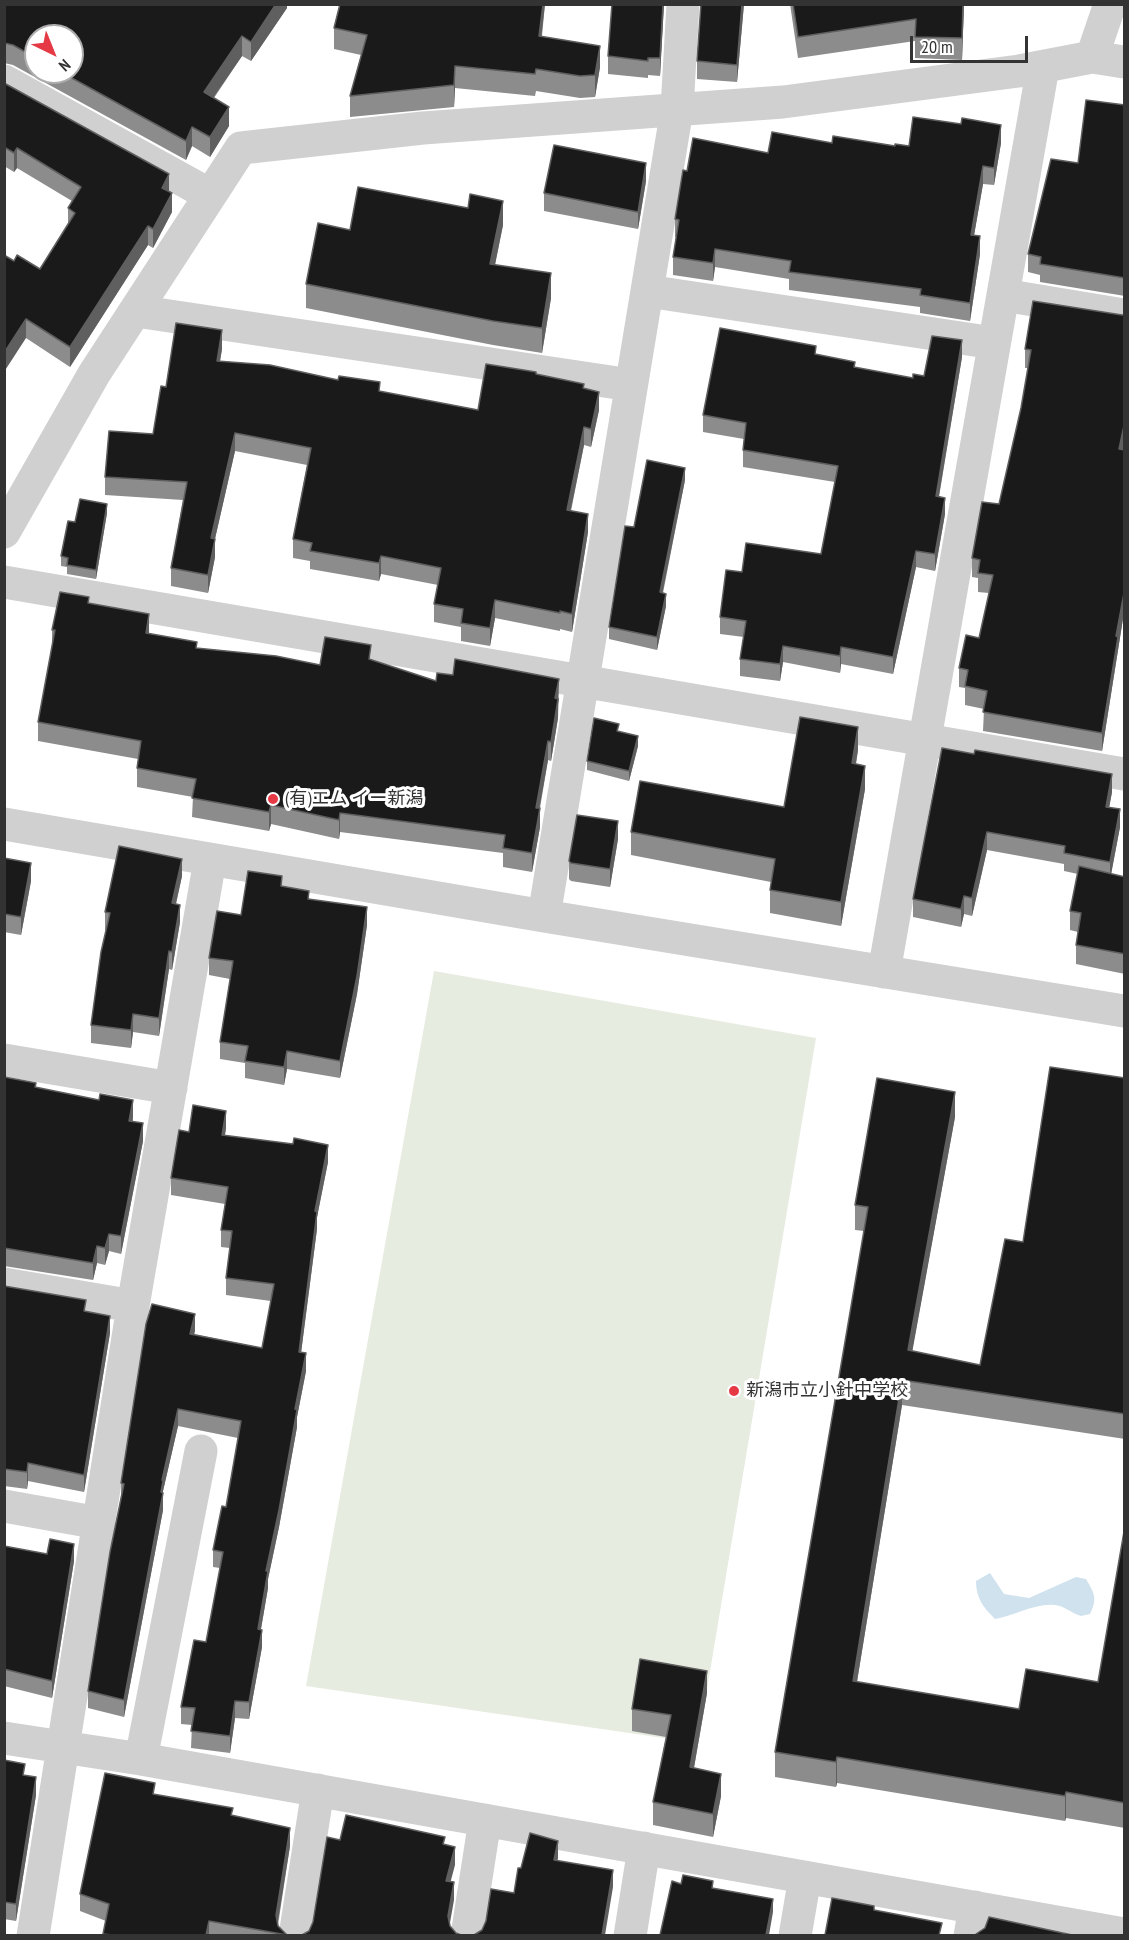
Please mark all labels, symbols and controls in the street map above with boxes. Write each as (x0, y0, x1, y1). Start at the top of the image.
north arrow (24, 24, 84, 84)
scale bar (913, 24, 1032, 62)
text: 20 m (921, 35, 953, 58)
text: N (55, 55, 75, 76)
place label: (有)エム イー新潟 (285, 788, 423, 810)
marker: (有)エム イー新潟 (266, 792, 280, 806)
place label: 新潟市立小針中学校 (746, 1380, 908, 1402)
marker: 新潟市立小針中学校 (727, 1384, 741, 1398)

